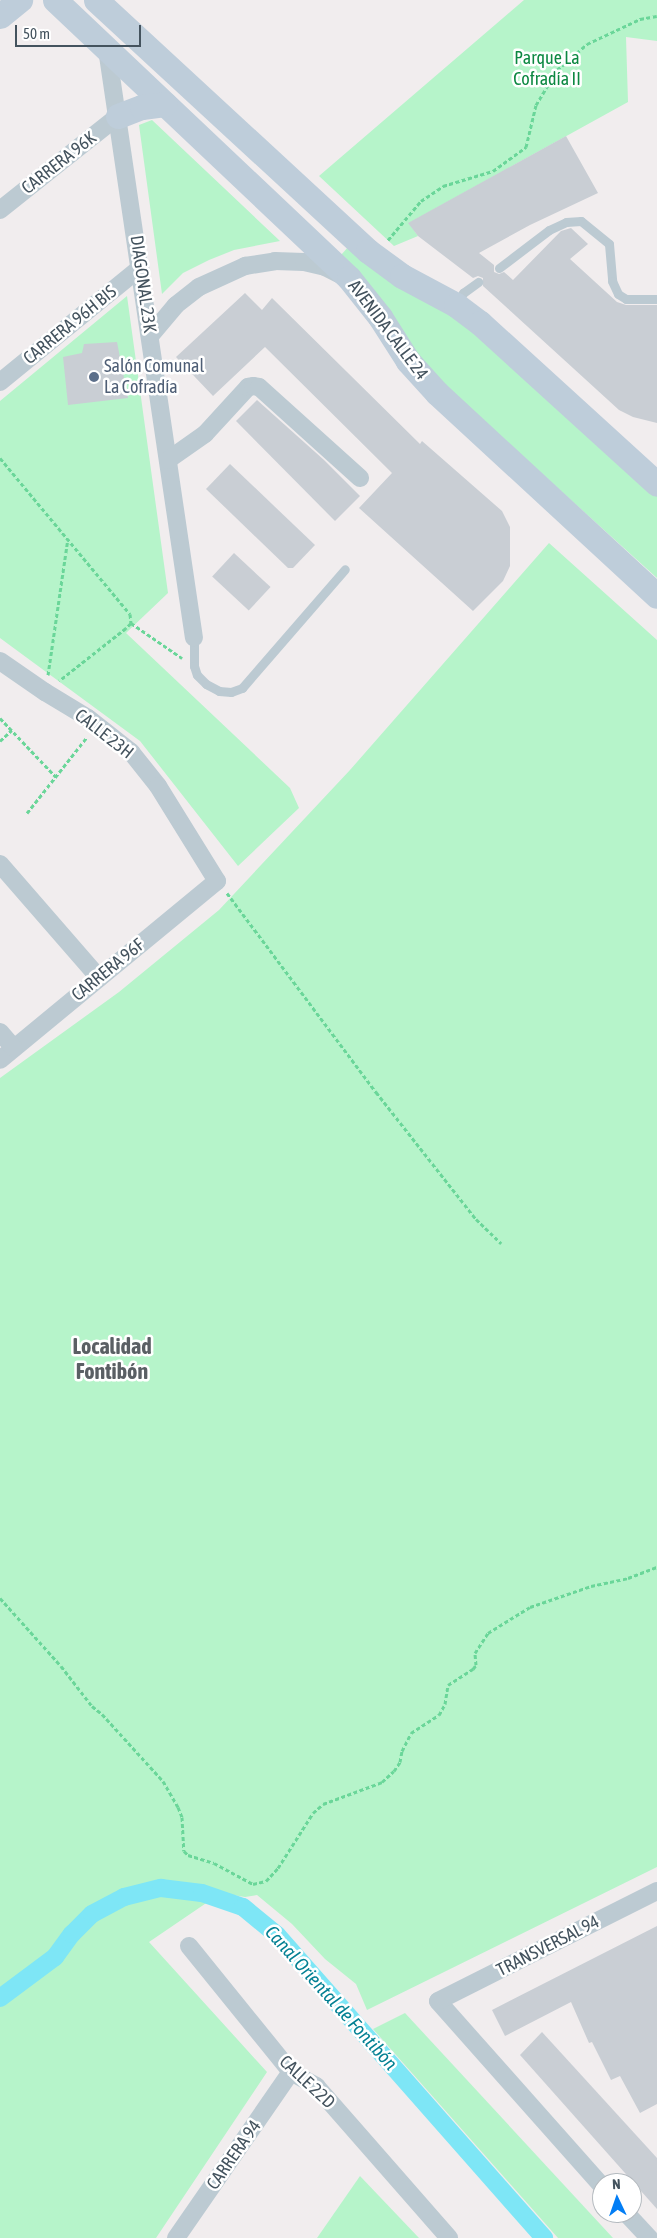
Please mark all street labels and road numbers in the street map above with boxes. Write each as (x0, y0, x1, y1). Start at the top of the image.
street label: CARRERA 96K (17, 127, 101, 199)
street label: DIAGONAL 23K (125, 234, 161, 334)
street label: AVENIDA CALLE 24 (343, 276, 433, 384)
street label: CARRERA 96H BIS (19, 281, 121, 369)
street label: CALLE 23H (70, 704, 138, 764)
street label: CARRERA 96F (67, 934, 149, 1006)
street label: TRANSVERSAL 94 (493, 1911, 603, 1981)
street label: CALLE 22D (275, 2051, 339, 2113)
street label: CARRERA 94 (202, 2116, 266, 2194)

